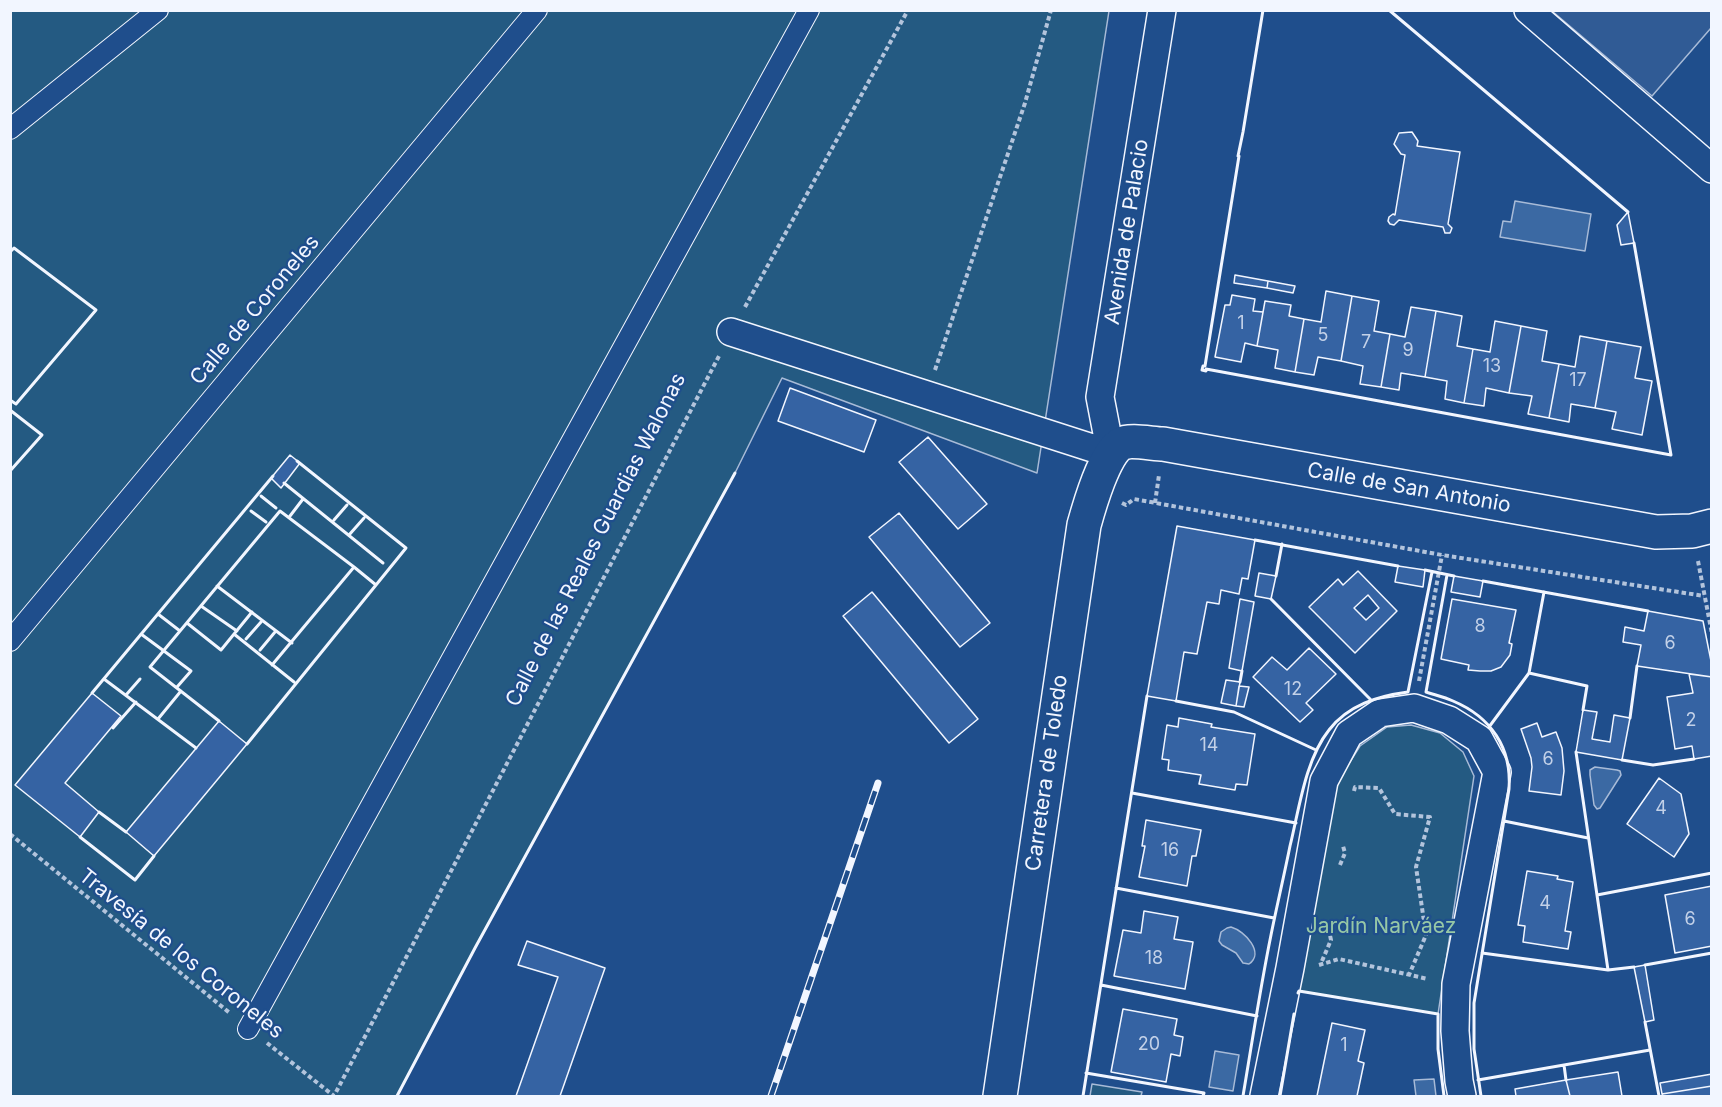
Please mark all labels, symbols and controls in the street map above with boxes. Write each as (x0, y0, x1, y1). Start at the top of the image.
street label: Avenida de Palacio (1100, 137, 1154, 327)
street label: Calle de Coroneles (185, 230, 325, 390)
house number: 1 (1237, 313, 1245, 335)
house number: 5 (1318, 325, 1328, 347)
house number: 7 (1361, 332, 1371, 354)
house number: 9 (1402, 340, 1414, 362)
house number: 13 (1483, 356, 1501, 378)
street label: Calle de las Reales Guardias Walonas (501, 369, 691, 711)
house number: 17 (1569, 370, 1587, 392)
street label: Calle de San Antonio (1305, 458, 1513, 518)
house number: 8 (1474, 616, 1486, 638)
house number: 6 (1664, 633, 1676, 655)
street label: Carretera de Toledo (1021, 673, 1073, 873)
house number: 12 (1284, 679, 1302, 701)
house number: 2 (1686, 710, 1696, 732)
house number: 14 (1200, 735, 1218, 757)
house number: 6 (1542, 749, 1554, 771)
house number: 4 (1655, 798, 1667, 820)
house number: 16 (1161, 840, 1179, 862)
street label: Travesía de los Coroneles (74, 864, 288, 1044)
house number: 4 (1539, 893, 1551, 915)
house number: 6 (1684, 909, 1696, 931)
park label: Jardín Narváez (1306, 914, 1456, 940)
house number: 18 (1145, 948, 1163, 970)
house number: 20 (1138, 1034, 1160, 1056)
house number: 1 (1340, 1035, 1348, 1057)

